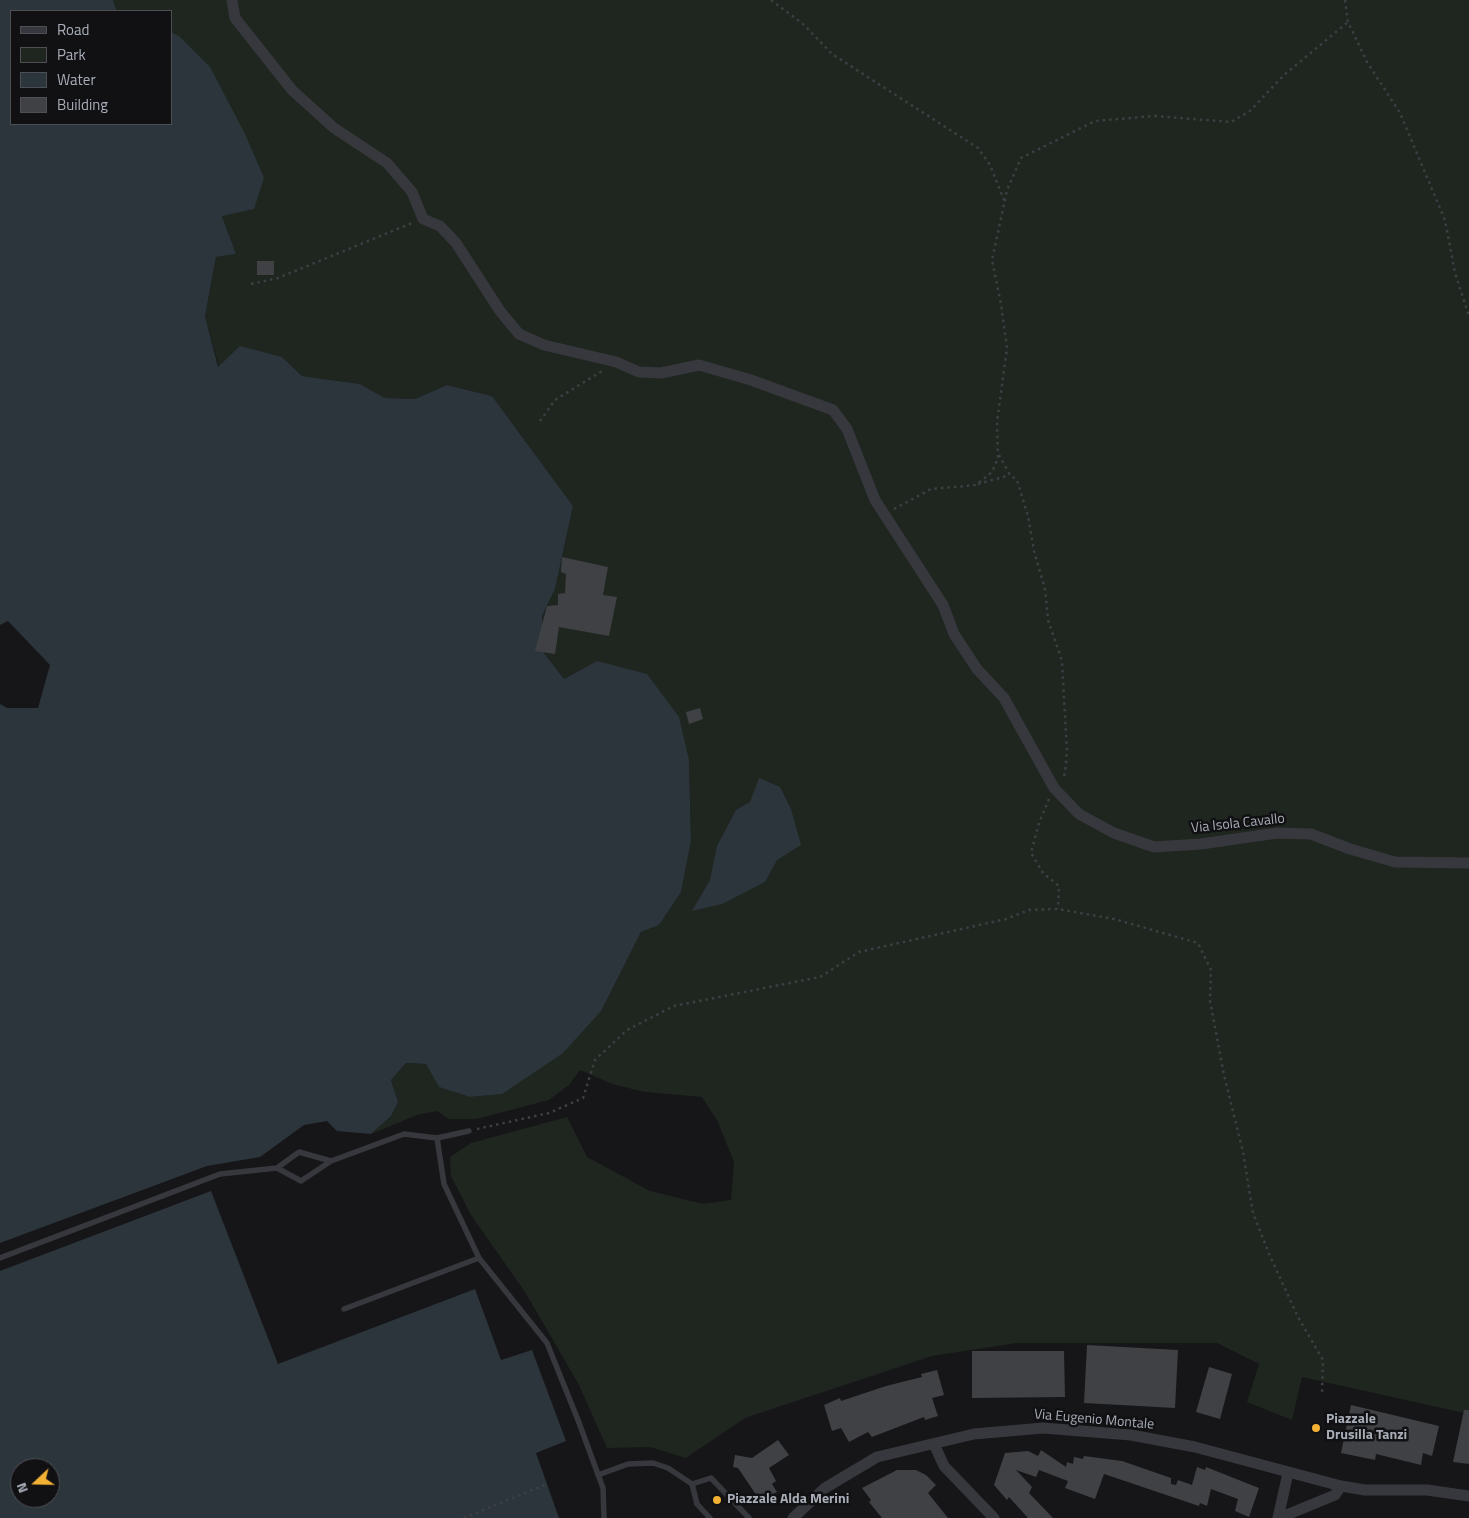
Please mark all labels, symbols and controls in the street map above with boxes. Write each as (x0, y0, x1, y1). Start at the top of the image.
legend (10, 10, 172, 125)
text: Road (57, 18, 89, 41)
text: Park (57, 43, 86, 66)
text: Water (57, 68, 96, 91)
text: Building (57, 93, 108, 116)
street label: Via Isola Cavallo (1190, 811, 1286, 837)
street label: Via Eugenio Montale (1033, 1406, 1155, 1434)
place label: Piazzale Drusilla Tanzi (1326, 1412, 1407, 1444)
marker: Piazzale Drusilla Tanzi (1310, 1422, 1322, 1434)
north arrow (10, 1458, 60, 1508)
text: N (10, 1480, 33, 1496)
place label: Piazzale Alda Merini (727, 1492, 849, 1508)
marker: Piazzale Alda Merini (711, 1494, 723, 1506)

